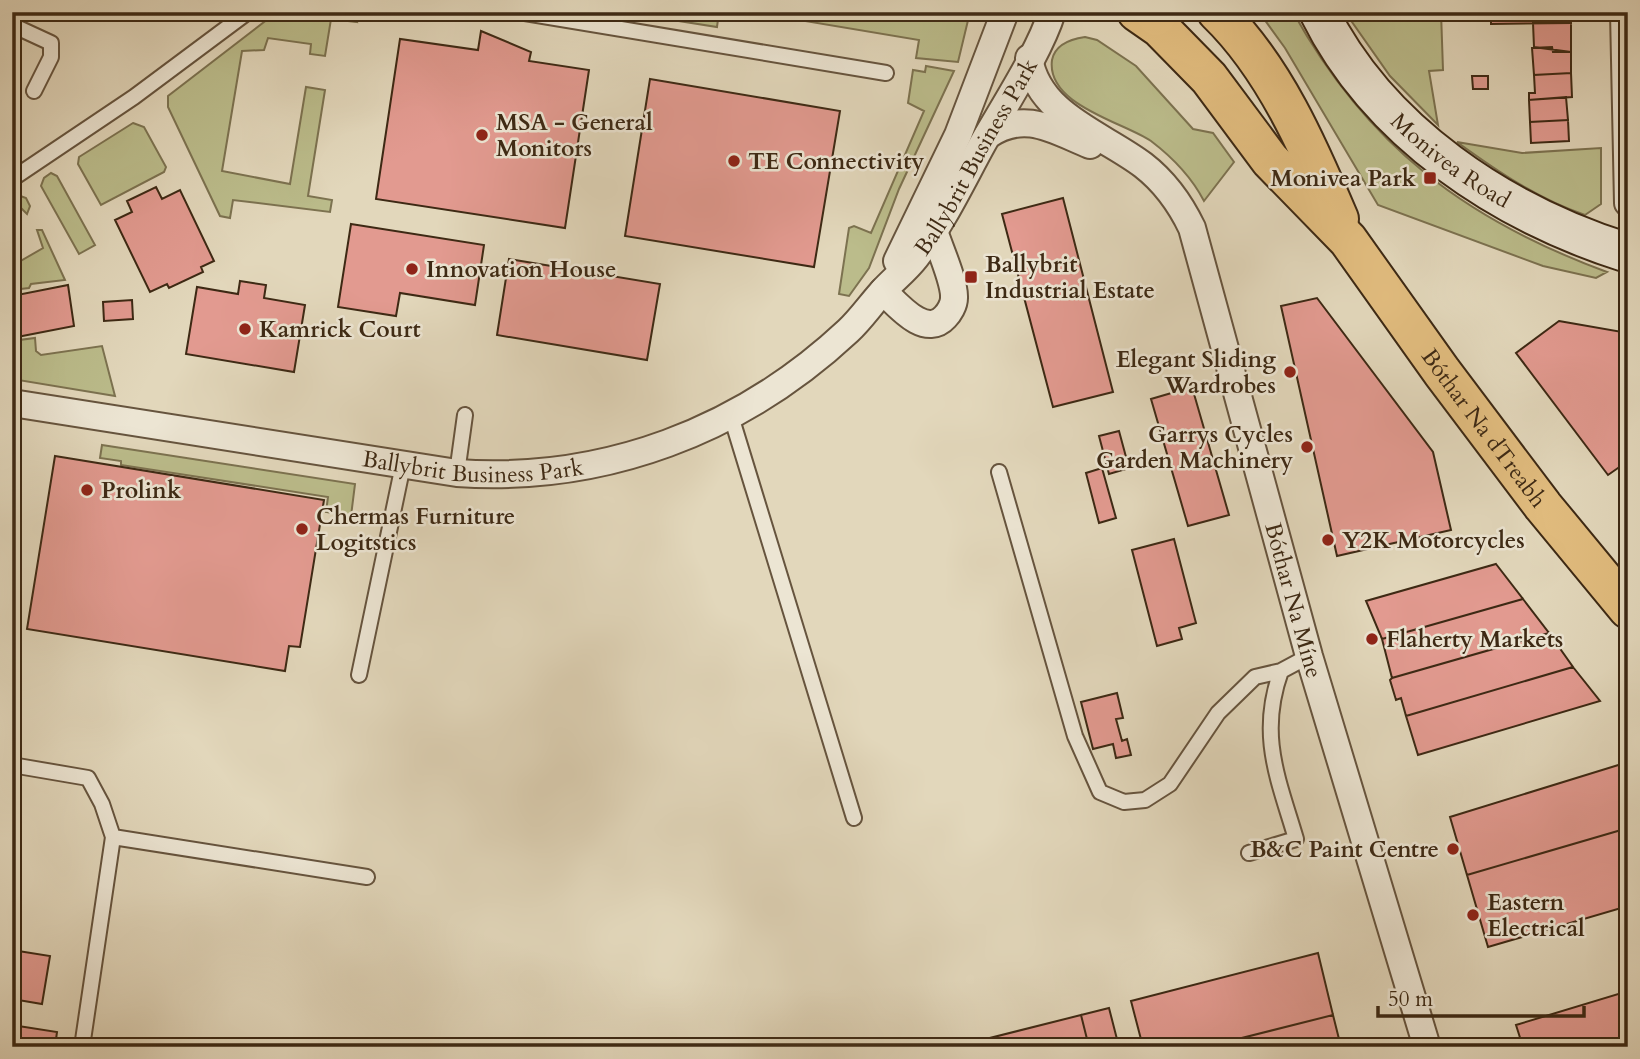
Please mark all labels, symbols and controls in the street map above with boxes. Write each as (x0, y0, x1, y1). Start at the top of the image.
street label: Ballybrit Business Park (907, 53, 1045, 262)
street label: Monivea Road (1384, 106, 1517, 216)
place label: MSA - General Monitors (496, 107, 653, 164)
marker: MSA - General Monitors (474, 127, 490, 143)
place label: TE Connectivity (748, 146, 924, 177)
marker: TE Connectivity (726, 153, 742, 169)
place label: Monivea Park (1270, 163, 1417, 194)
marker: Monivea Park (1422, 170, 1438, 186)
place label: Ballybrit Industrial Estate (985, 249, 1155, 306)
place label: Innovation House (426, 254, 616, 285)
marker: Innovation House (404, 261, 420, 277)
marker: Ballybrit Industrial Estate (963, 269, 979, 285)
place label: Kamrick Court (259, 314, 421, 345)
marker: Kamrick Court (237, 321, 253, 337)
street label: Bóthar Na dTreabh (1414, 342, 1554, 514)
place label: Elegant Sliding Wardrobes (1116, 344, 1276, 401)
marker: Elegant Sliding Wardrobes (1282, 364, 1298, 380)
place label: Garrys Cycles Garden Machinery (1096, 419, 1293, 476)
marker: Garrys Cycles Garden Machinery (1299, 439, 1315, 455)
street label: Ballybrit Business Park (360, 443, 586, 490)
place label: Prolink (101, 475, 182, 506)
marker: Prolink (79, 482, 95, 498)
place label: Chermas Furniture Logitstics (316, 501, 515, 558)
street label: Bóthar Na Míne (1257, 519, 1330, 682)
marker: Chermas Furniture Logitstics (294, 521, 310, 537)
place label: Y2K Motorcycles (1342, 525, 1525, 556)
marker: Y2K Motorcycles (1320, 532, 1336, 548)
place label: Flaherty Markets (1386, 624, 1563, 655)
marker: Flaherty Markets (1364, 631, 1380, 647)
place label: B&C Paint Centre (1250, 834, 1439, 865)
marker: B&C Paint Centre (1445, 841, 1461, 857)
place label: Eastern Electrical (1487, 887, 1585, 944)
marker: Eastern Electrical (1465, 907, 1481, 923)
scale bar (1378, 975, 1584, 1019)
text: 50 m (1388, 985, 1433, 1014)

